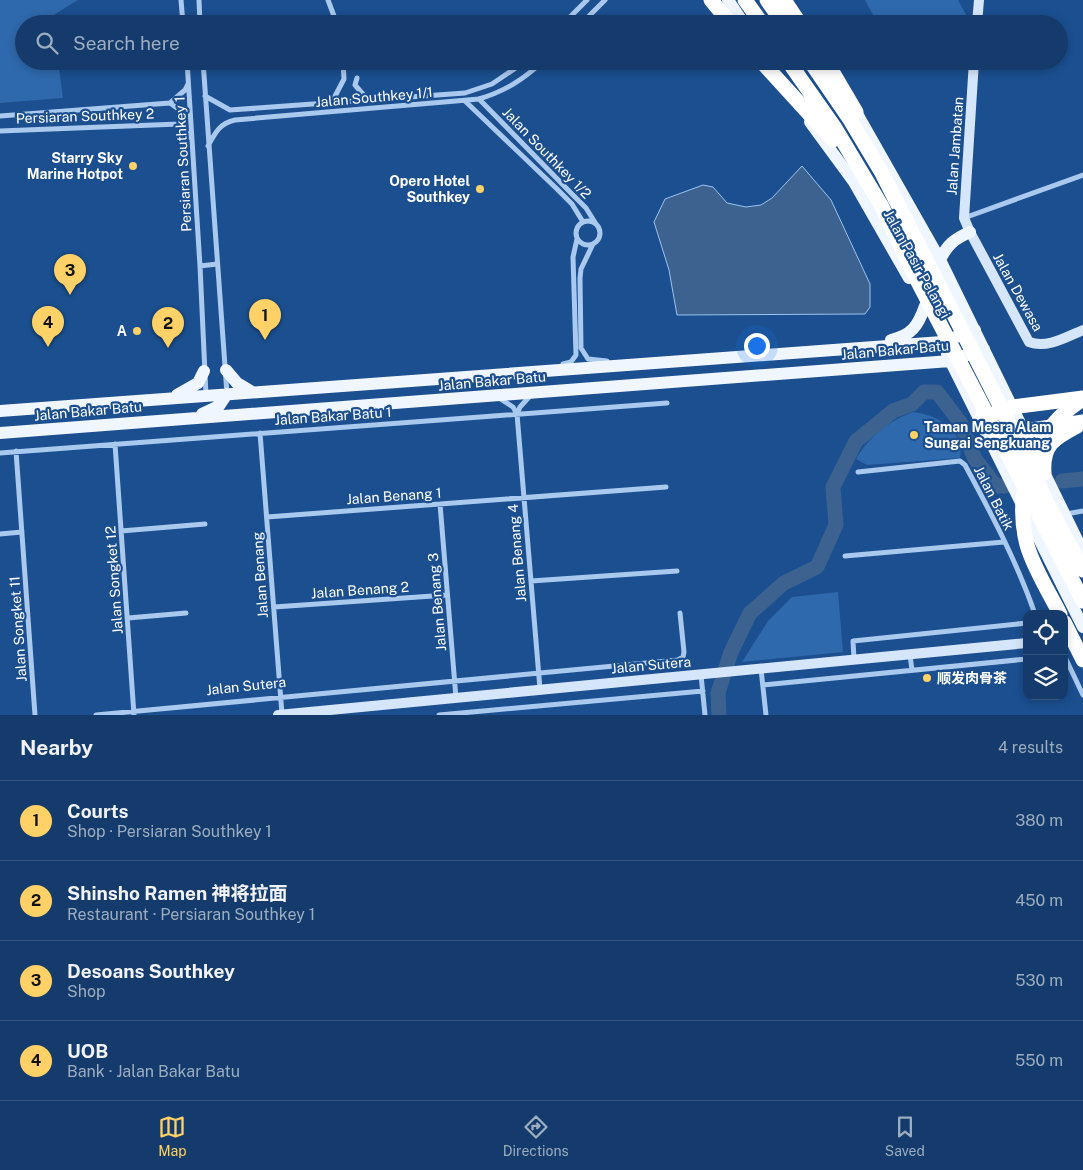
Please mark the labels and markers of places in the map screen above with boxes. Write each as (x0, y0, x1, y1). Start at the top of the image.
place label: Starry Sky Marine Hotpot (27, 150, 123, 182)
marker: Starry Sky Marine Hotpot (127, 160, 139, 172)
place label: Opero Hotel Southkey (389, 173, 470, 205)
marker: Opero Hotel Southkey (474, 183, 486, 195)
pin: 3 (54, 254, 86, 295)
pin: 1 (249, 299, 281, 340)
pin: 4 (32, 306, 64, 347)
pin: 2 (152, 307, 184, 348)
place label: A (117, 323, 127, 339)
marker: A (131, 325, 143, 337)
place label: Taman Mesra Alam Sungai Sengkuang (924, 419, 1052, 451)
marker: Taman Mesra Alam Sungai Sengkuang (908, 429, 920, 441)
place label: 顺发肉骨茶 (937, 670, 1007, 686)
marker: 顺发肉骨茶 (921, 672, 933, 684)

